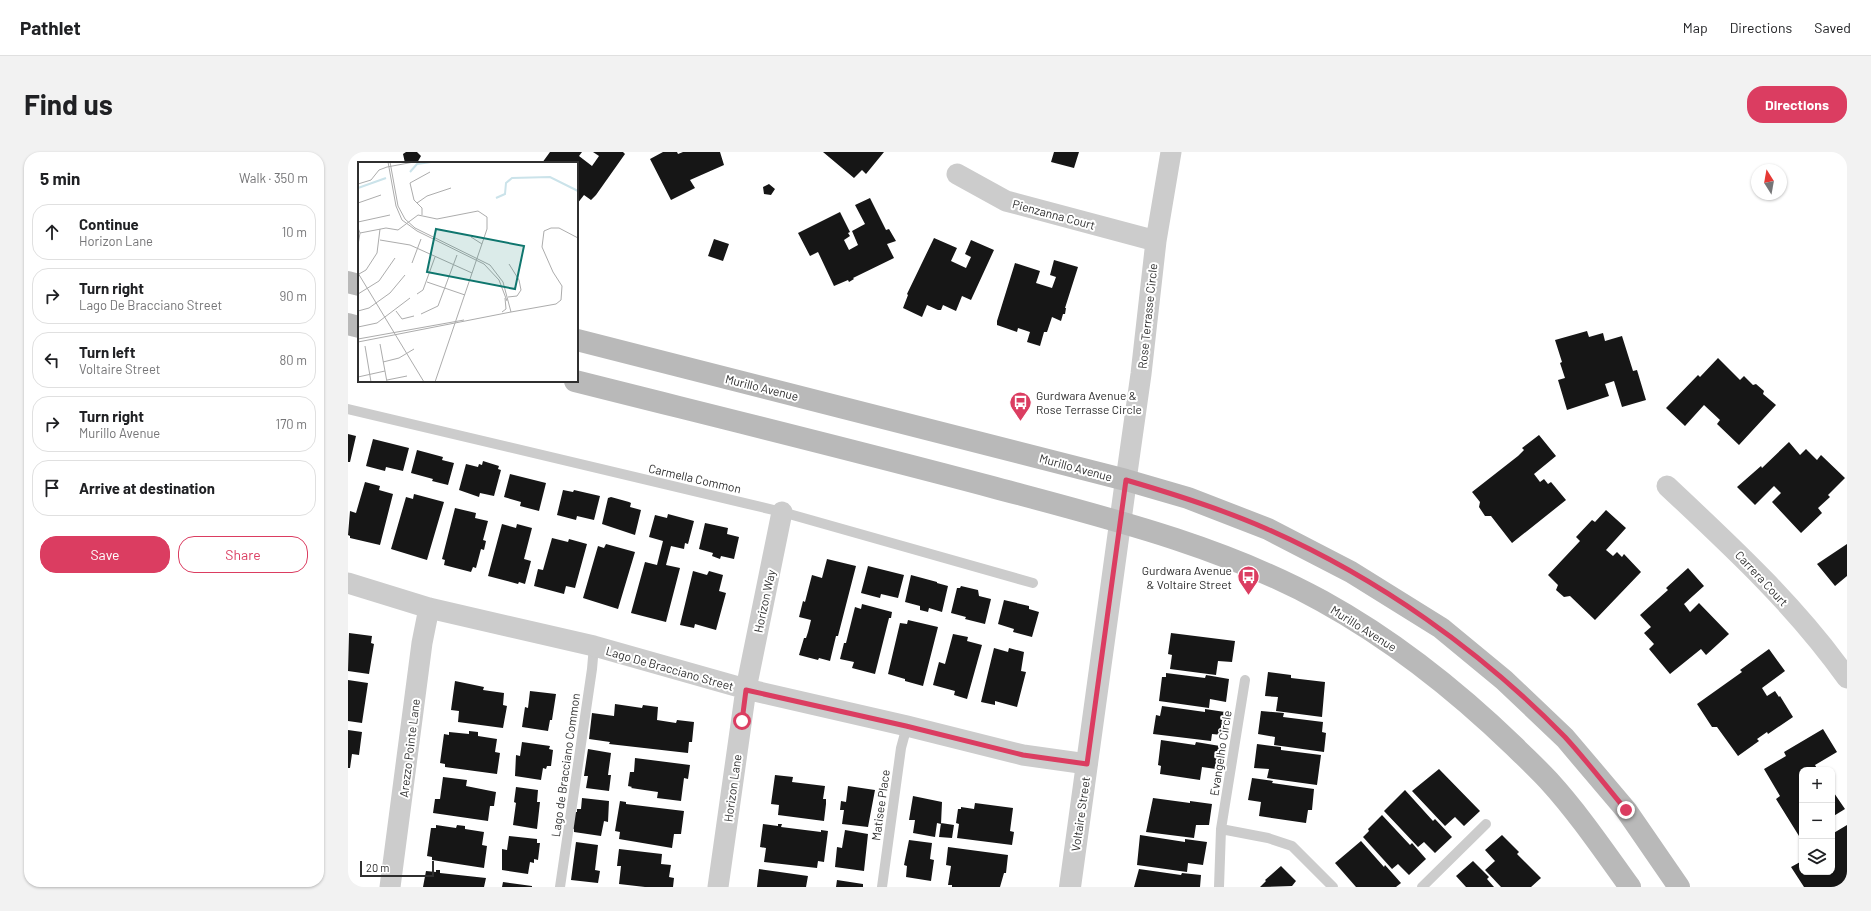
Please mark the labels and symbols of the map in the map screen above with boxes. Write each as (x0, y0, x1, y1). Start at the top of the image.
inset map (358, 162, 578, 382)
north arrow (1751, 164, 1787, 200)
street label: Pienzanna Court (1011, 196, 1097, 232)
street label: Rose Terrasse Circle (1135, 263, 1159, 369)
street label: Murillo Avenue (724, 371, 800, 403)
place label: Gurdwara Avenue & Rose Terrasse Circle (1036, 388, 1142, 416)
bus stop icon: Gurdwara Avenue & Rose Terrasse Circle (1007, 389, 1033, 422)
street label: Murillo Avenue (1038, 451, 1114, 483)
street label: Carmella Common (647, 461, 743, 495)
street label: Carrera Court (1733, 547, 1791, 609)
place label: Gurdwara Avenue & Voltaire Street (1142, 563, 1232, 591)
bus stop icon: Gurdwara Avenue & Voltaire Street (1235, 564, 1261, 597)
street label: Horizon Way (750, 568, 778, 634)
street label: Murillo Avenue (1328, 602, 1400, 654)
street label: Lago De Bracciano Street (605, 643, 735, 693)
street label: Lago de Bracciano Common (548, 692, 582, 838)
street label: Arezzo Pointe Lane (396, 698, 422, 798)
street label: Evangelho Circle (1206, 709, 1234, 797)
route start (733, 712, 751, 730)
street label: Horizon Lane (720, 753, 744, 823)
street label: Matisee Place (868, 769, 892, 841)
street label: Voltaire Street (1068, 776, 1092, 852)
route end (1617, 801, 1635, 819)
scale bar (360, 859, 434, 878)

